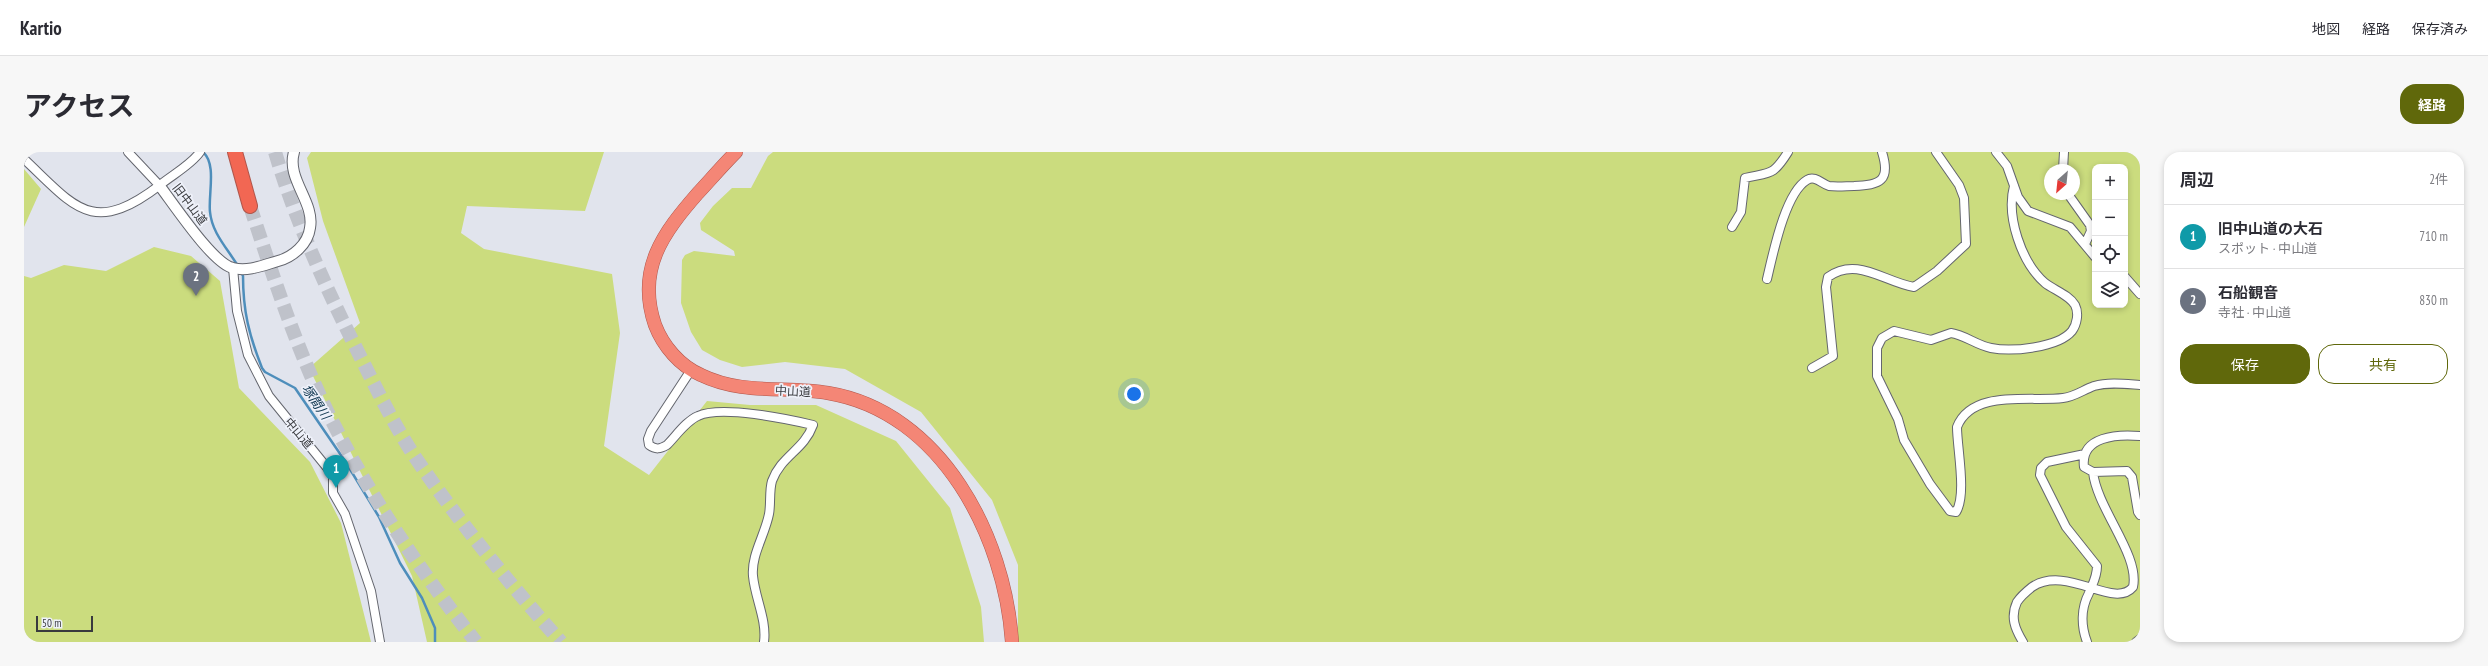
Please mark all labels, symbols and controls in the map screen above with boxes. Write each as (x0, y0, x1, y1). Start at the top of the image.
text: Kartio (20, 16, 62, 40)
text: 地図 (2312, 20, 2340, 38)
text: 経路 (2362, 20, 2390, 38)
text: 保存済み (2412, 20, 2468, 38)
button: 経路 (2400, 84, 2464, 124)
text: アクセス (24, 87, 135, 124)
north arrow (2044, 164, 2080, 200)
map controls (2092, 164, 2128, 308)
button: + (2092, 164, 2128, 200)
text: 周辺 (2180, 169, 2214, 191)
text: 2件 (2429, 171, 2448, 188)
street label: 旧中山道 (170, 180, 210, 228)
button: − (2092, 200, 2128, 236)
text: 旧中山道の大石 (2218, 219, 2323, 238)
text: 1 (2190, 228, 2196, 245)
text: 710 m (2419, 228, 2448, 245)
button: locate (2092, 236, 2128, 272)
text: スポット · 中山道 (2218, 240, 2317, 257)
pin: 2 (183, 263, 209, 296)
button: layers (2092, 272, 2128, 308)
text: 石船観音 (2218, 283, 2278, 302)
text: 2 (2190, 292, 2196, 309)
text: 830 m (2419, 292, 2448, 309)
text: 寺社 · 中山道 (2218, 304, 2291, 321)
button: 保存 (2180, 344, 2310, 384)
button: 共有 (2318, 344, 2448, 384)
water label: 塚間川 (298, 381, 335, 424)
street label: 中山道 (775, 383, 811, 399)
your location (1124, 384, 1144, 404)
street label: 中山道 (282, 414, 316, 452)
pin: 1 (323, 455, 349, 488)
scale bar (36, 614, 93, 633)
text: 50 m (42, 616, 61, 630)

